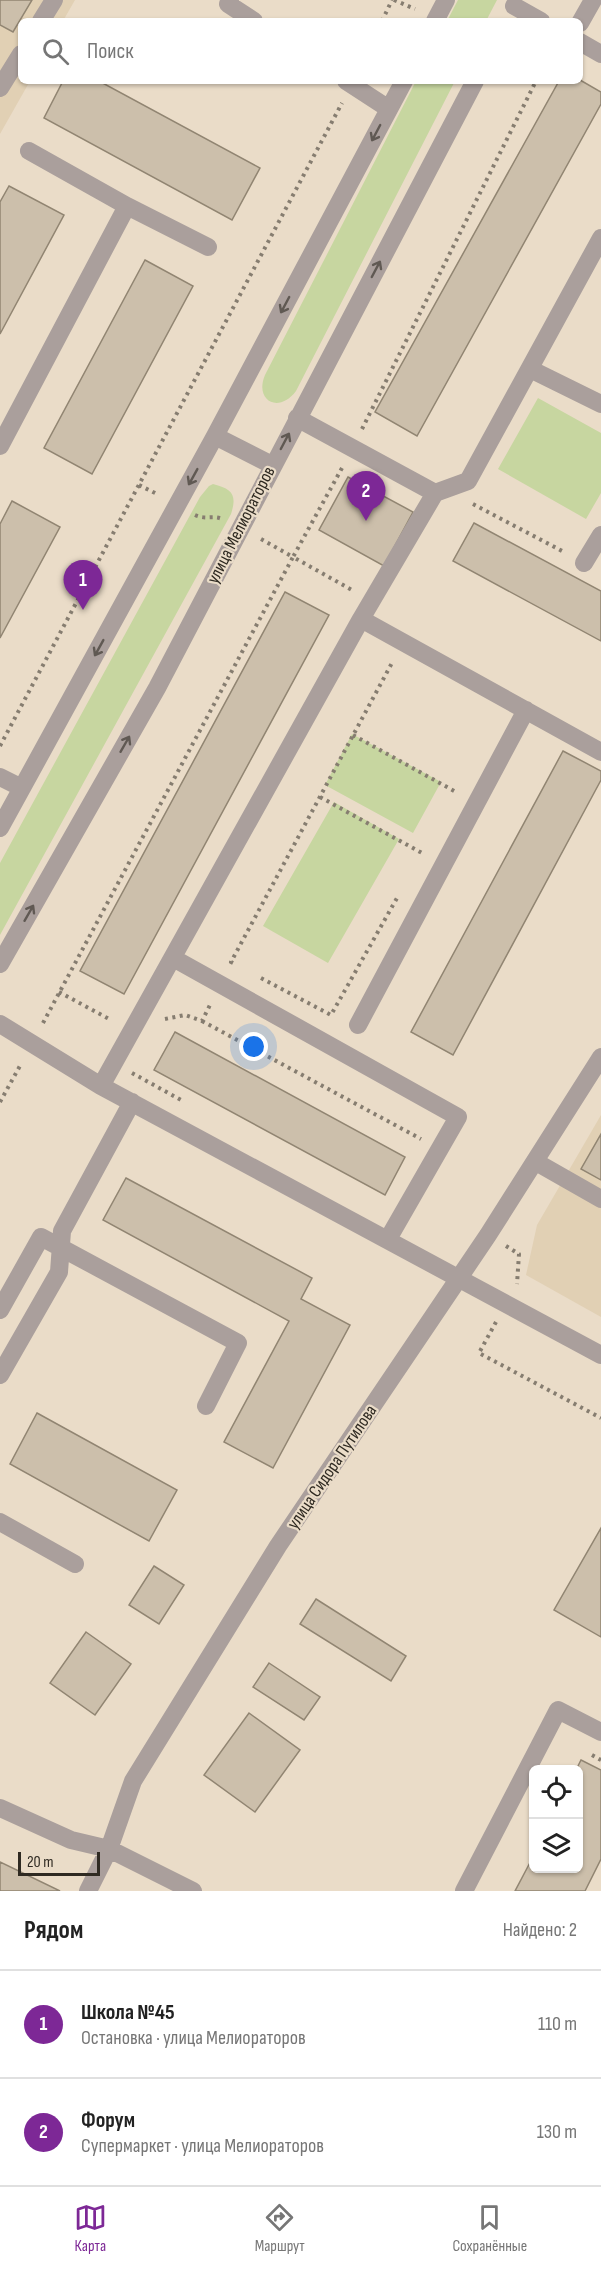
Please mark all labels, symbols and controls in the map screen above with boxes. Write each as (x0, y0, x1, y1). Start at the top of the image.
search box (18, 18, 583, 84)
icon: search (39, 35, 72, 68)
text: Поиск (87, 38, 133, 65)
one-way arrow (370, 123, 381, 141)
one-way arrow (371, 260, 382, 278)
one-way arrow (279, 296, 291, 313)
one-way arrow (279, 433, 291, 450)
street label: улица Мелиораторов (203, 463, 280, 587)
one-way arrow (187, 468, 199, 485)
pin: 2 (346, 472, 386, 521)
pin: 1 (64, 560, 103, 610)
one-way arrow (93, 639, 105, 656)
one-way arrow (120, 735, 131, 753)
one-way arrow (23, 905, 35, 922)
your location (239, 1032, 268, 1061)
street label: улица Сидора Путилова (283, 1401, 381, 1533)
map controls (529, 1765, 583, 1873)
button: locate (529, 1765, 583, 1819)
button: layers (529, 1819, 583, 1873)
scale bar (18, 1849, 100, 1876)
text: 20 m (27, 1853, 54, 1872)
text: Рядом (24, 1915, 83, 1946)
text: Найдено: 2 (503, 1918, 577, 1942)
text: Школа №45 (81, 1999, 175, 2026)
text: 1 (40, 2012, 47, 2036)
text: 110 m (538, 2012, 577, 2036)
text: Остановка · улица Мелиораторов (81, 2026, 306, 2050)
text: Форум (81, 2107, 135, 2134)
text: 2 (39, 2120, 48, 2144)
text: 130 m (537, 2120, 577, 2144)
text: Супермаркет · улица Мелиораторов (81, 2134, 324, 2158)
tab: Карта (74, 2201, 107, 2256)
tab: Маршрут (255, 2201, 305, 2256)
tab: Сохранённые (452, 2201, 527, 2256)

